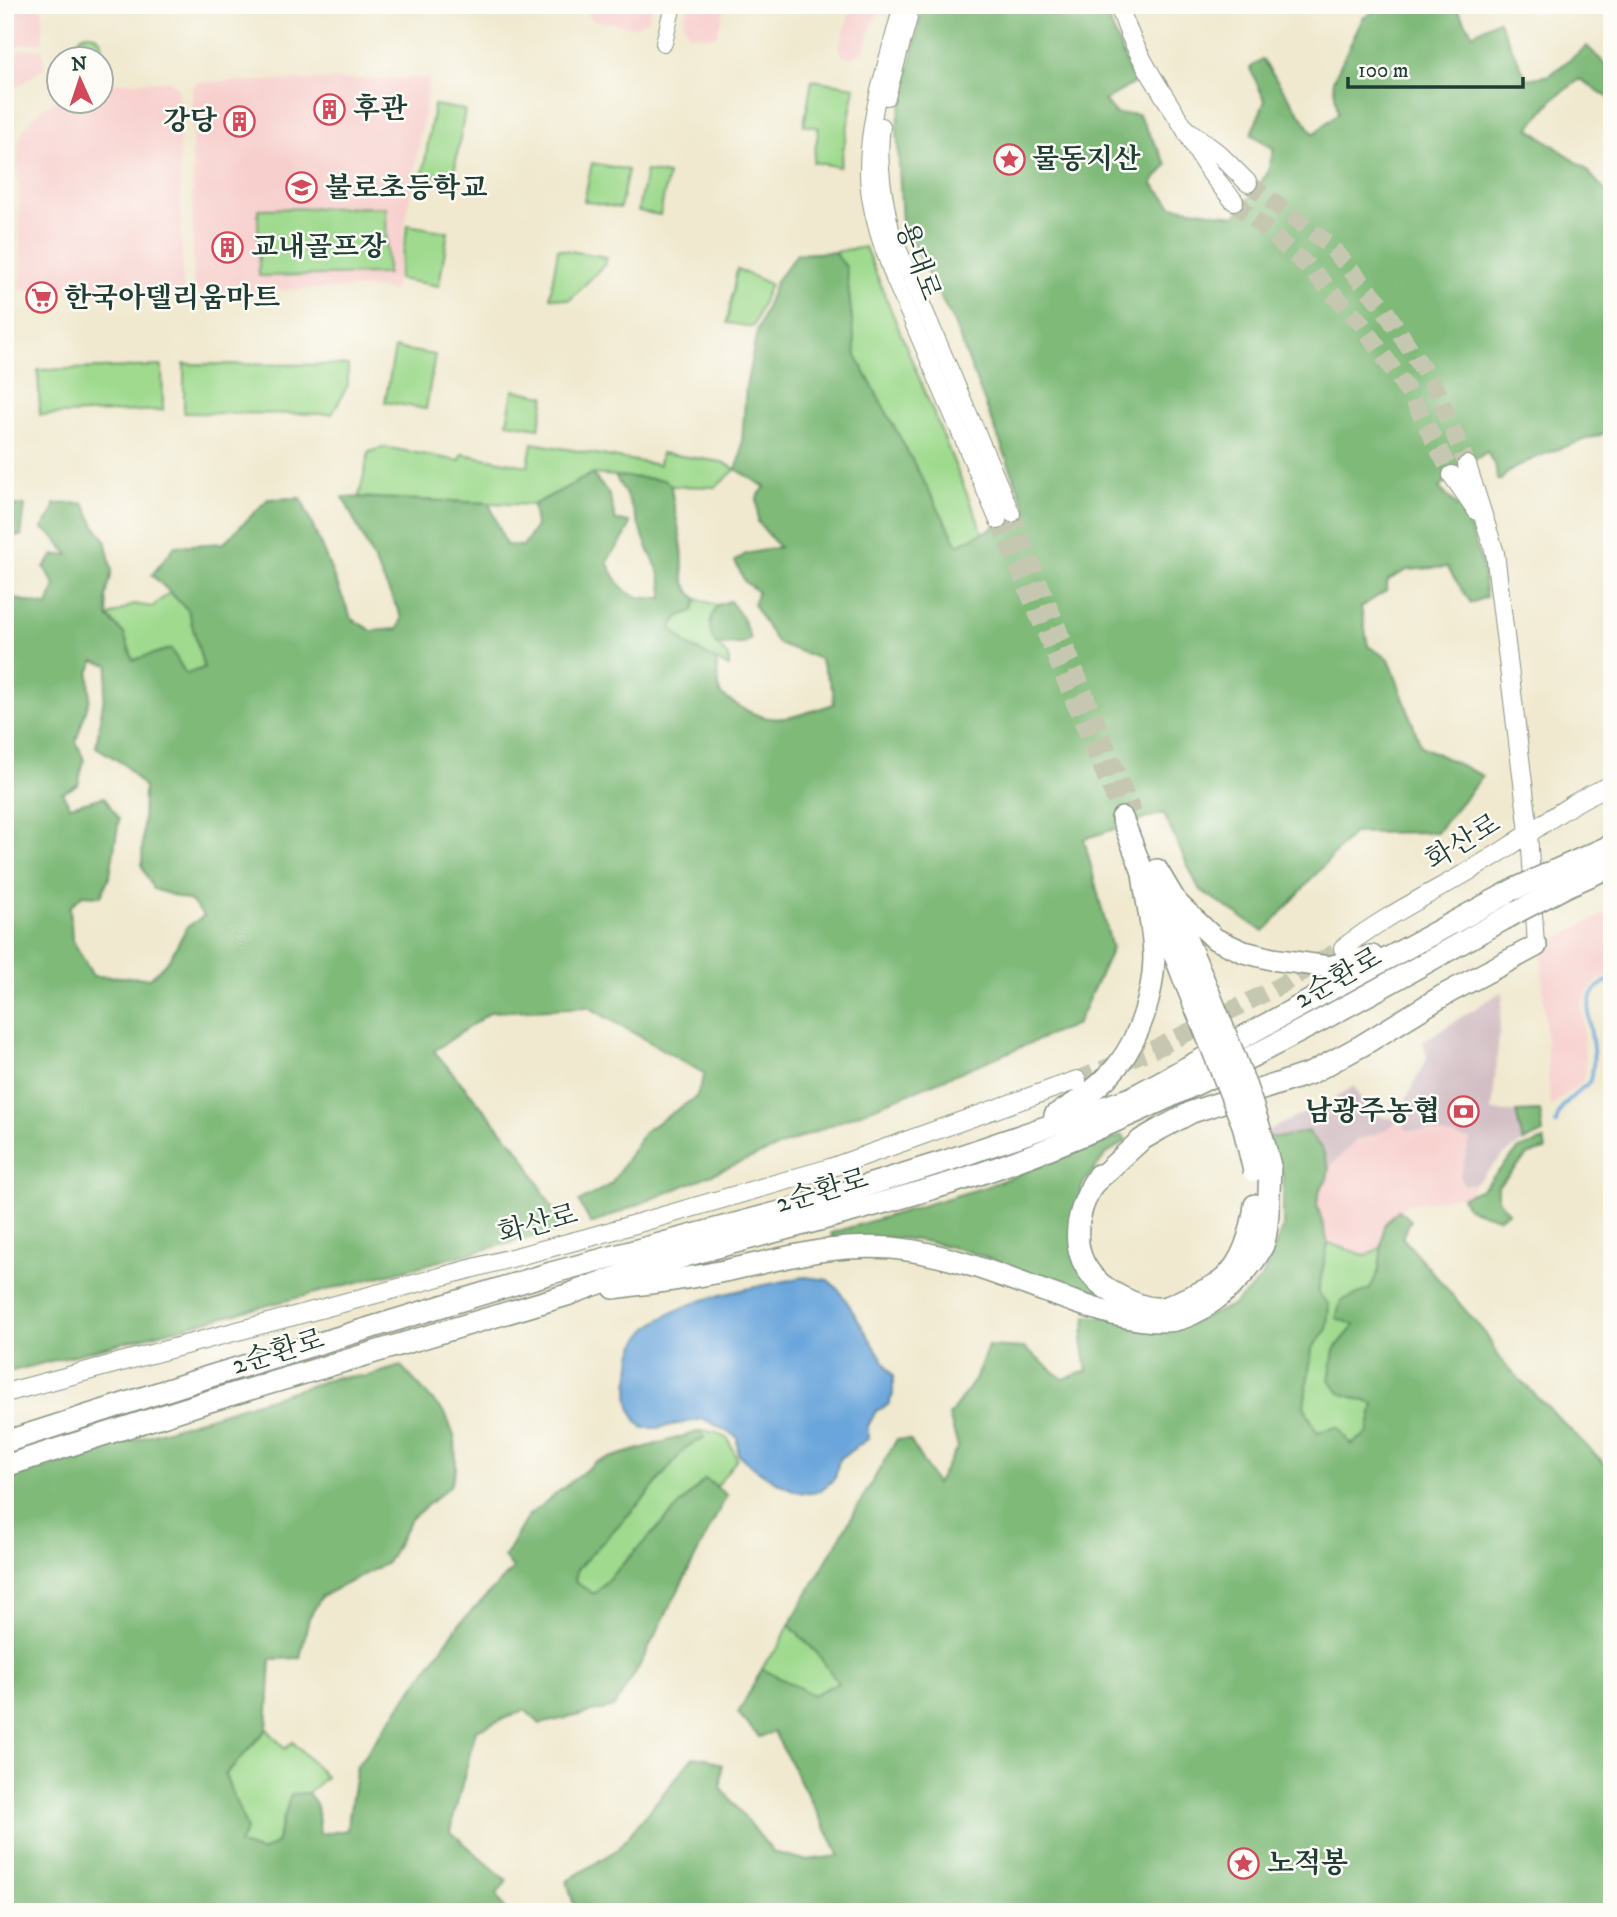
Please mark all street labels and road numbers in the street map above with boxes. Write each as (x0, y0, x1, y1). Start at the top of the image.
street label: 용대로 (888, 217, 948, 305)
street label: 화산로 (1419, 806, 1507, 878)
street label: 2순환로 (1288, 940, 1388, 1016)
street label: 2순환로 (772, 1161, 872, 1221)
street label: 화산로 (494, 1197, 582, 1251)
street label: 2순환로 (228, 1321, 328, 1383)

